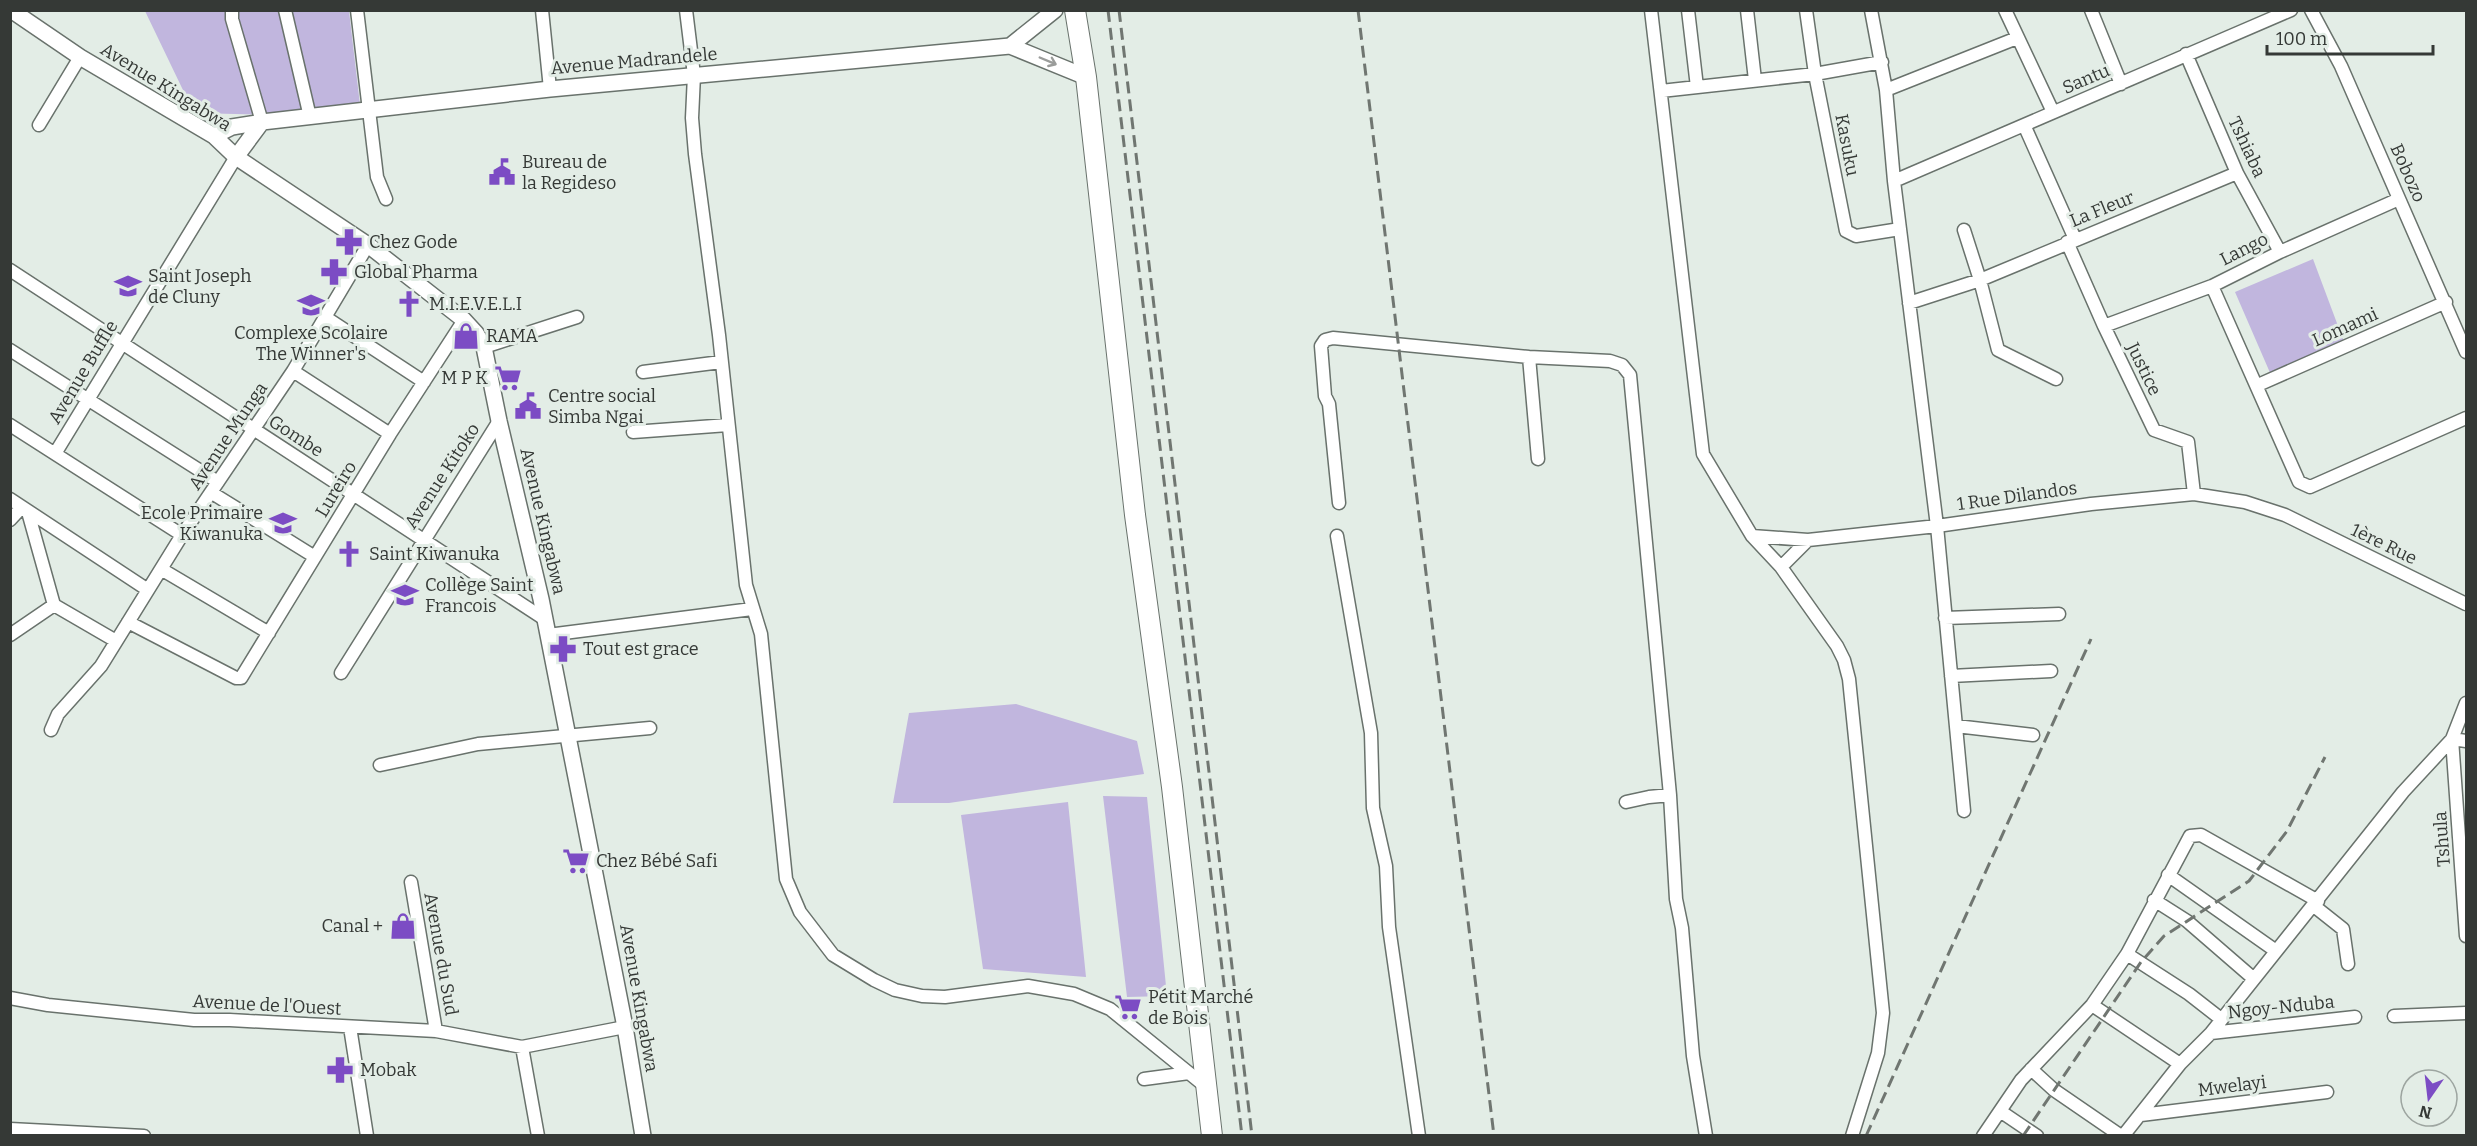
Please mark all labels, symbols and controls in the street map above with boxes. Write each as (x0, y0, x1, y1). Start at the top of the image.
scale bar (2267, 18, 2434, 56)
text: 100 m (2276, 28, 2327, 50)
street label: Avenue Kingabwa (97, 38, 235, 136)
street label: Avenue Madrandele (550, 43, 718, 79)
one-way arrow (1038, 56, 1057, 67)
street label: Santu (2059, 59, 2113, 99)
street label: Kasuku (1830, 112, 1864, 178)
street label: Tshiaba (2223, 113, 2271, 181)
street label: Bobozo (2385, 140, 2431, 206)
place label: Bureau de la Regideso (522, 151, 616, 194)
public building icon: Bureau de la Regideso (487, 157, 517, 187)
street label: La Fleur (2067, 186, 2137, 232)
pharmacy icon: Chez Gode (334, 227, 364, 257)
street label: Lango (2216, 228, 2272, 270)
place label: Chez Gode (369, 231, 457, 253)
pharmacy icon: Global Pharma (319, 257, 349, 287)
place label: Global Pharma (354, 261, 478, 283)
place label: Saint Joseph de Cluny (148, 265, 252, 308)
school or university icon: Saint Joseph de Cluny (113, 271, 143, 301)
church icon: M.I.E.V.E.L.I (394, 289, 424, 319)
school or university icon: Complexe Scolaire The Winner's (296, 290, 326, 320)
place label: M.I.E.V.E.L.I (429, 293, 522, 315)
street label: Lomami (2309, 303, 2381, 351)
street label: Avenue Buffle (44, 316, 122, 428)
shop icon: RAMA (451, 321, 481, 351)
place label: Complexe Scolaire The Winner's (234, 322, 388, 365)
place label: RAMA (486, 325, 538, 347)
street label: Justice (2121, 338, 2166, 399)
supermarket icon: M P K (493, 363, 523, 393)
place label: M P K (441, 367, 488, 389)
street label: Avenue Munga (184, 378, 272, 494)
place label: Centre social Simba Ngai (548, 385, 656, 428)
public building icon: Centre social Simba Ngai (513, 391, 543, 421)
street label: Gombe (264, 410, 328, 462)
street label: Avenue Kitoko (400, 419, 484, 533)
street label: Avenue Kingabwa (515, 446, 571, 597)
street label: Lureiro (311, 457, 361, 521)
street label: 1 Rue Dilandos (1956, 477, 2078, 515)
place label: Ecole Primaire Kiwanuka (141, 502, 263, 545)
school or university icon: Ecole Primaire Kiwanuka (268, 508, 298, 538)
street label: 1ère Rue (2347, 519, 2421, 569)
church icon: Saint Kiwanuka (334, 539, 364, 569)
place label: Saint Kiwanuka (369, 543, 500, 565)
place label: Collège Saint Francois (425, 574, 534, 617)
school or university icon: Collège Saint Francois (390, 580, 420, 610)
pharmacy icon: Tout est grace (548, 634, 578, 664)
place label: Tout est grace (583, 638, 699, 660)
street label: Tshula (2429, 810, 2455, 867)
supermarket icon: Chez Bébé Safi (561, 846, 591, 876)
place label: Chez Bébé Safi (596, 850, 718, 872)
street label: Avenue du Sud (419, 891, 463, 1018)
shop icon: Canal + (388, 911, 418, 941)
place label: Canal + (322, 915, 383, 937)
street label: Avenue Kingabwa (615, 922, 663, 1074)
place label: Pétit Marché de Bois (1148, 986, 1253, 1029)
street label: Avenue de l'Ouest (192, 990, 342, 1020)
street label: Ngoy-Nduba (2226, 990, 2336, 1024)
supermarket icon: Pétit Marché de Bois (1113, 992, 1143, 1022)
pharmacy icon: Mobak (325, 1055, 355, 1085)
place label: Mobak (360, 1059, 417, 1081)
north arrow (2399, 1068, 2459, 1128)
street label: Mwelayi (2197, 1071, 2267, 1101)
text: N (2417, 1101, 2434, 1123)

